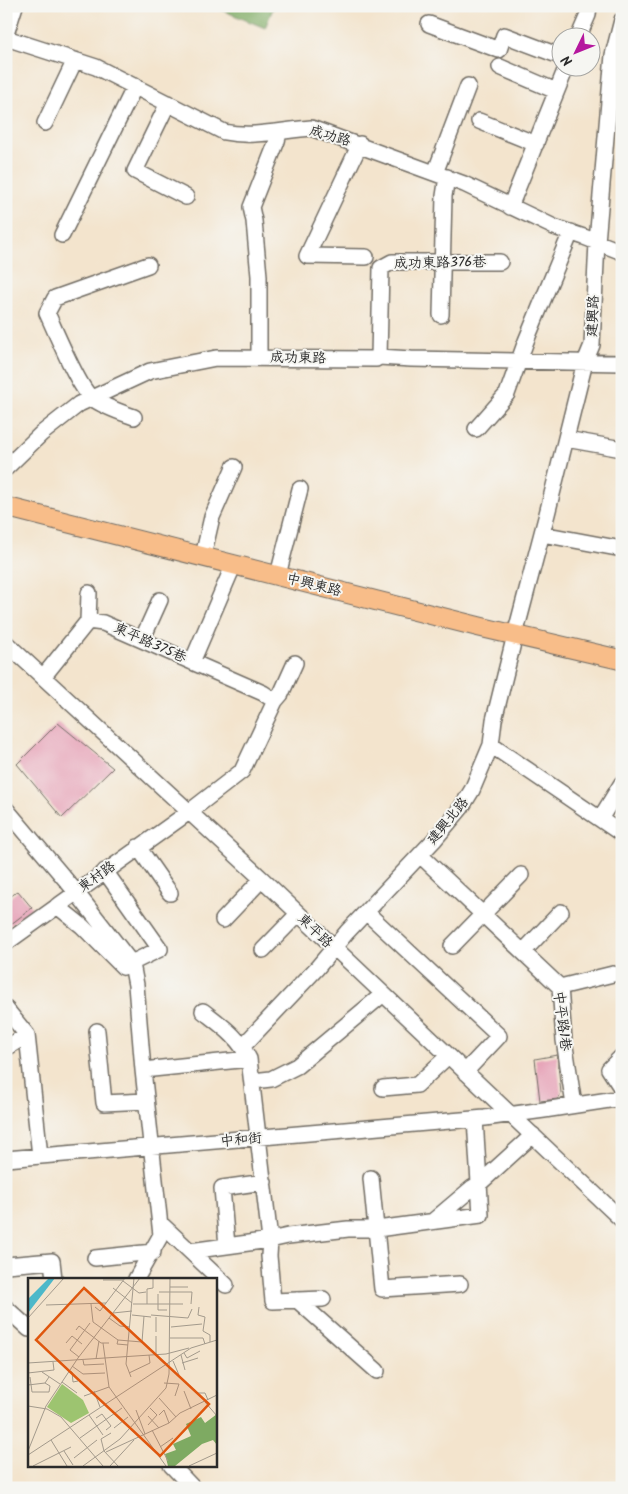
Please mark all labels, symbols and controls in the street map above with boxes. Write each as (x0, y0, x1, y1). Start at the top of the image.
north arrow (550, 28, 600, 78)
text: N (556, 49, 578, 71)
street label: 成功路 (307, 120, 353, 152)
street label: 成功東路376巷 (394, 251, 487, 275)
street label: 建興路 (581, 294, 605, 338)
street label: 成功東路 (270, 347, 326, 369)
street label: 中興東路 (284, 568, 344, 602)
street label: 東平路375巷 (110, 617, 191, 669)
street label: 建興北路 (422, 792, 474, 850)
street label: 東村路 (74, 856, 120, 898)
street label: 東平路 (292, 908, 338, 954)
street label: 中平路1巷 (547, 990, 577, 1053)
street label: 中和街 (219, 1127, 263, 1153)
inset map (28, 1278, 216, 1466)

